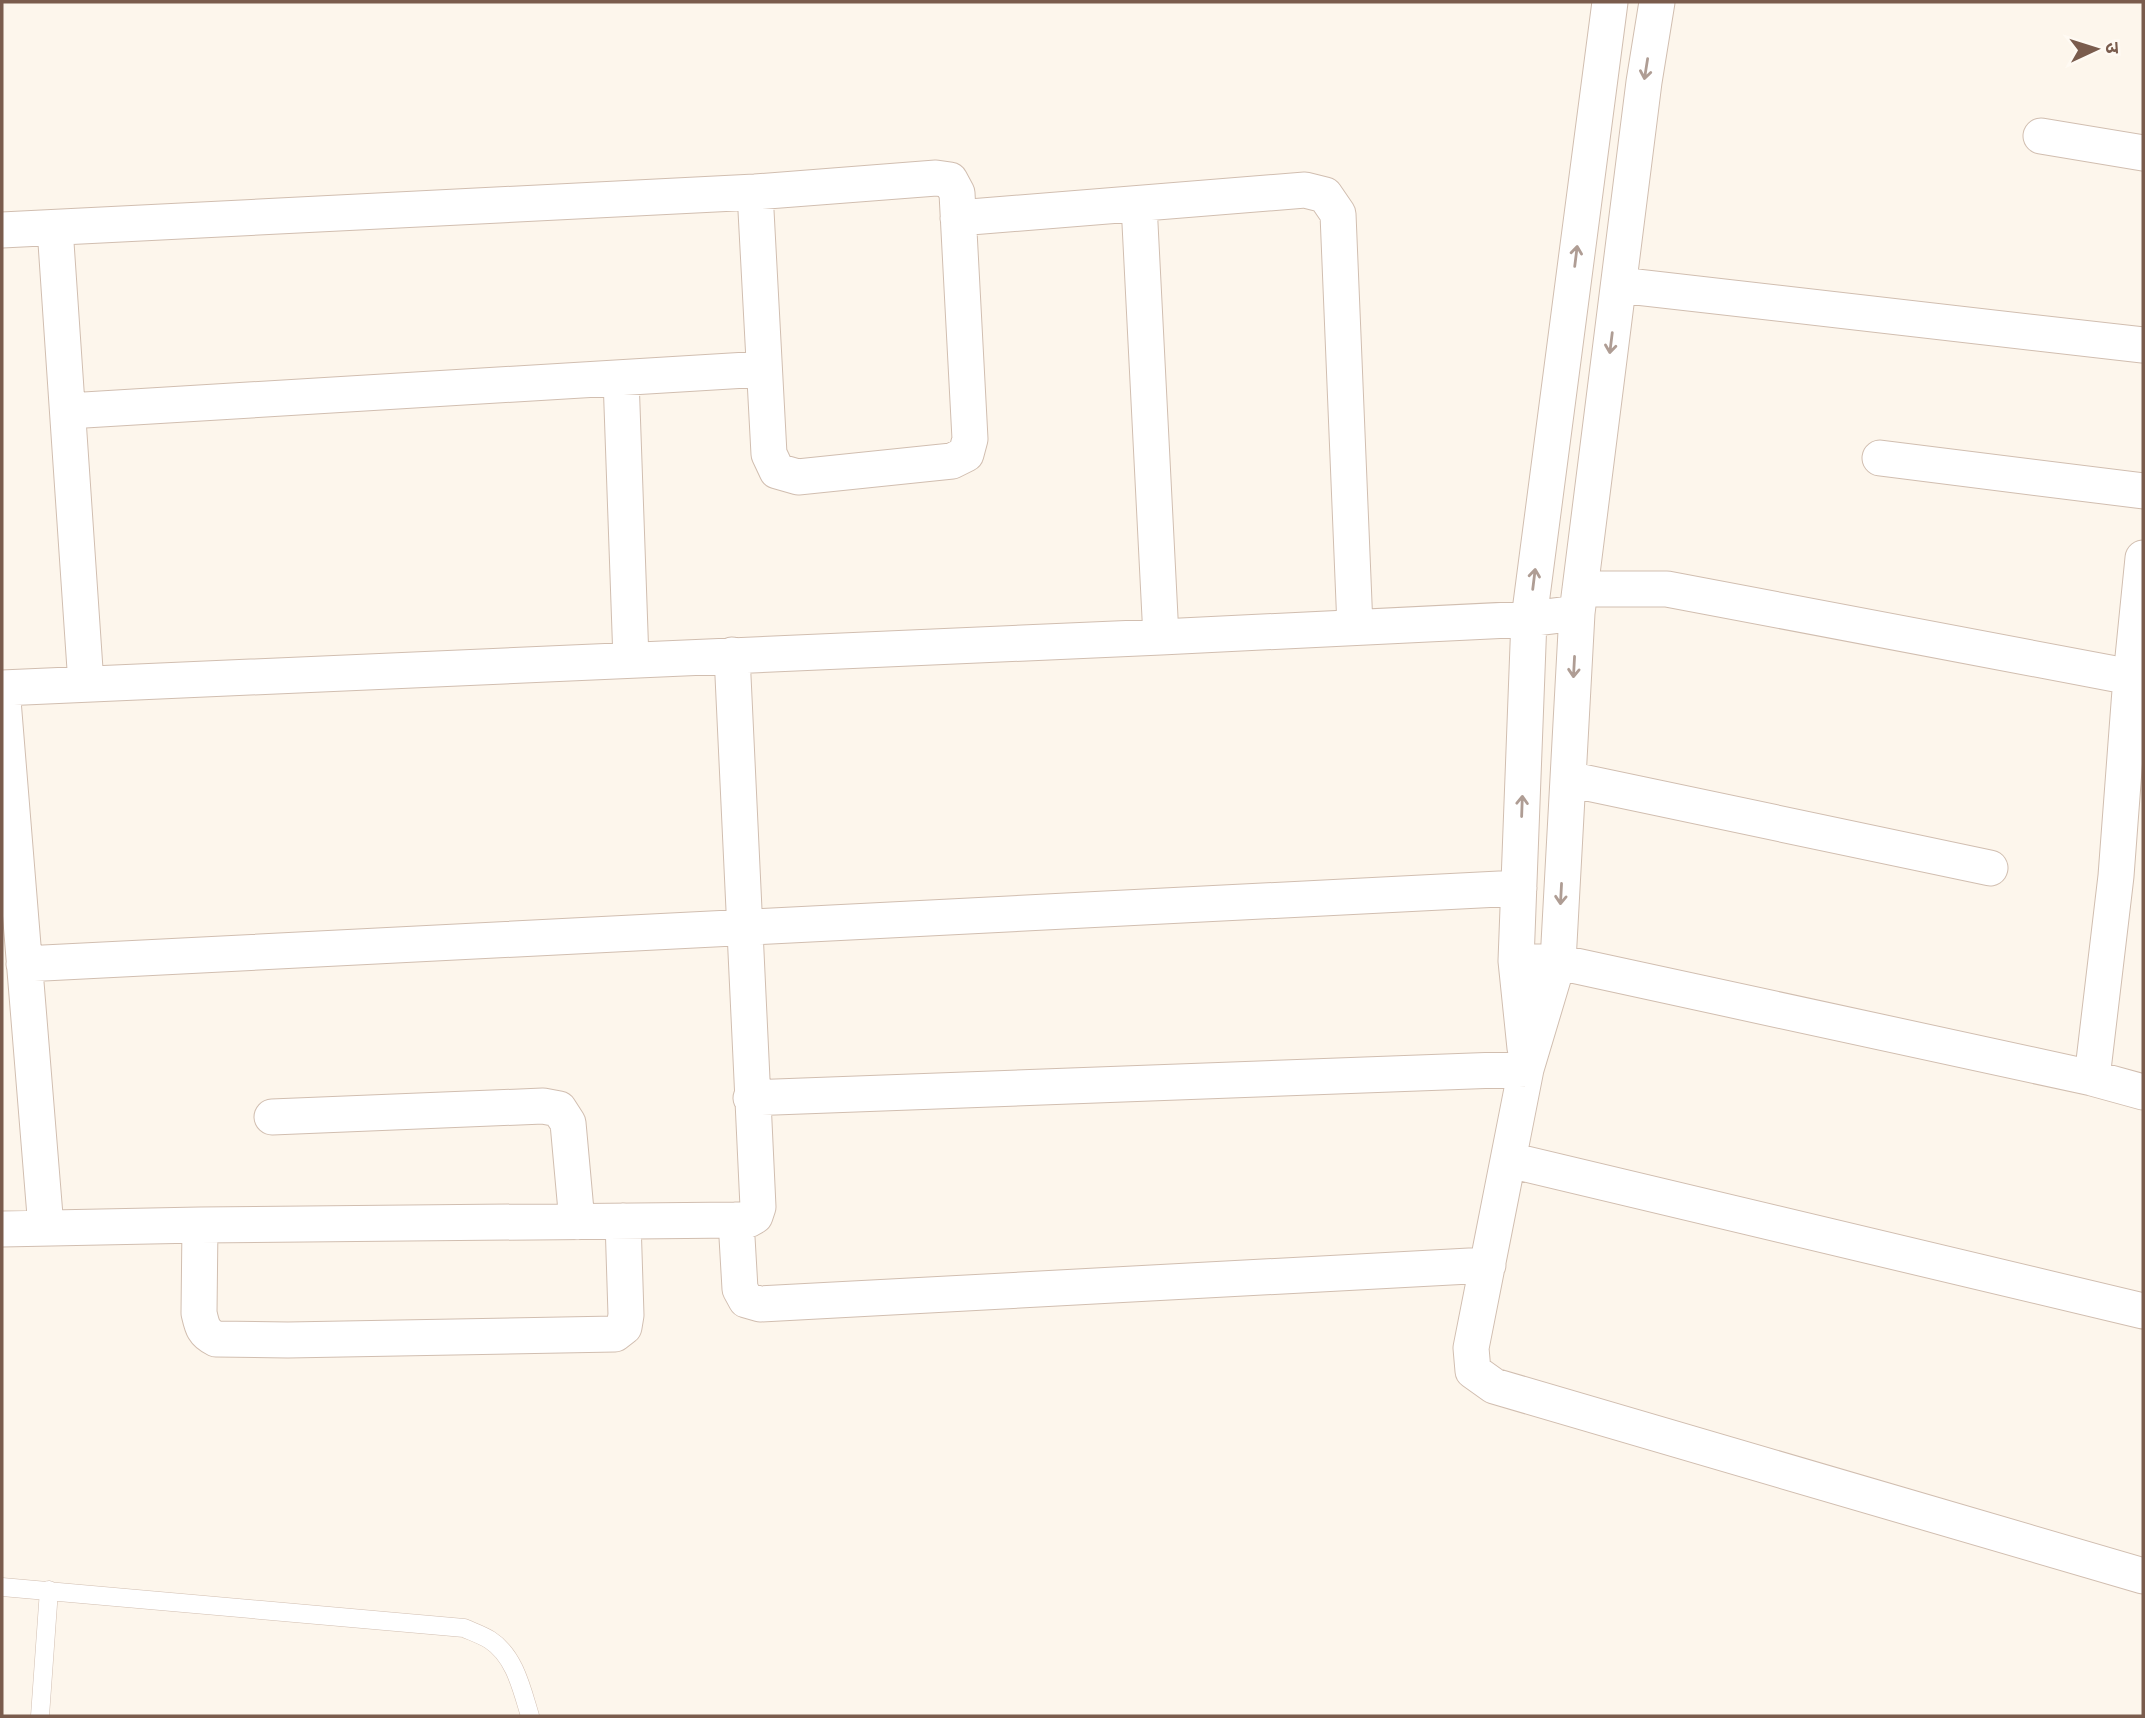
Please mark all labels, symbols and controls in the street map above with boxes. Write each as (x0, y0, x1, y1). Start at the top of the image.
north arrow (2061, 14, 2131, 84)
text: उ (2102, 42, 2123, 55)
one-way arrow (1640, 57, 1653, 80)
one-way arrow (1570, 245, 1583, 268)
one-way arrow (1605, 332, 1618, 354)
one-way arrow (1528, 568, 1541, 590)
one-way arrow (1567, 655, 1580, 677)
one-way arrow (1516, 794, 1529, 817)
one-way arrow (1555, 882, 1568, 905)

